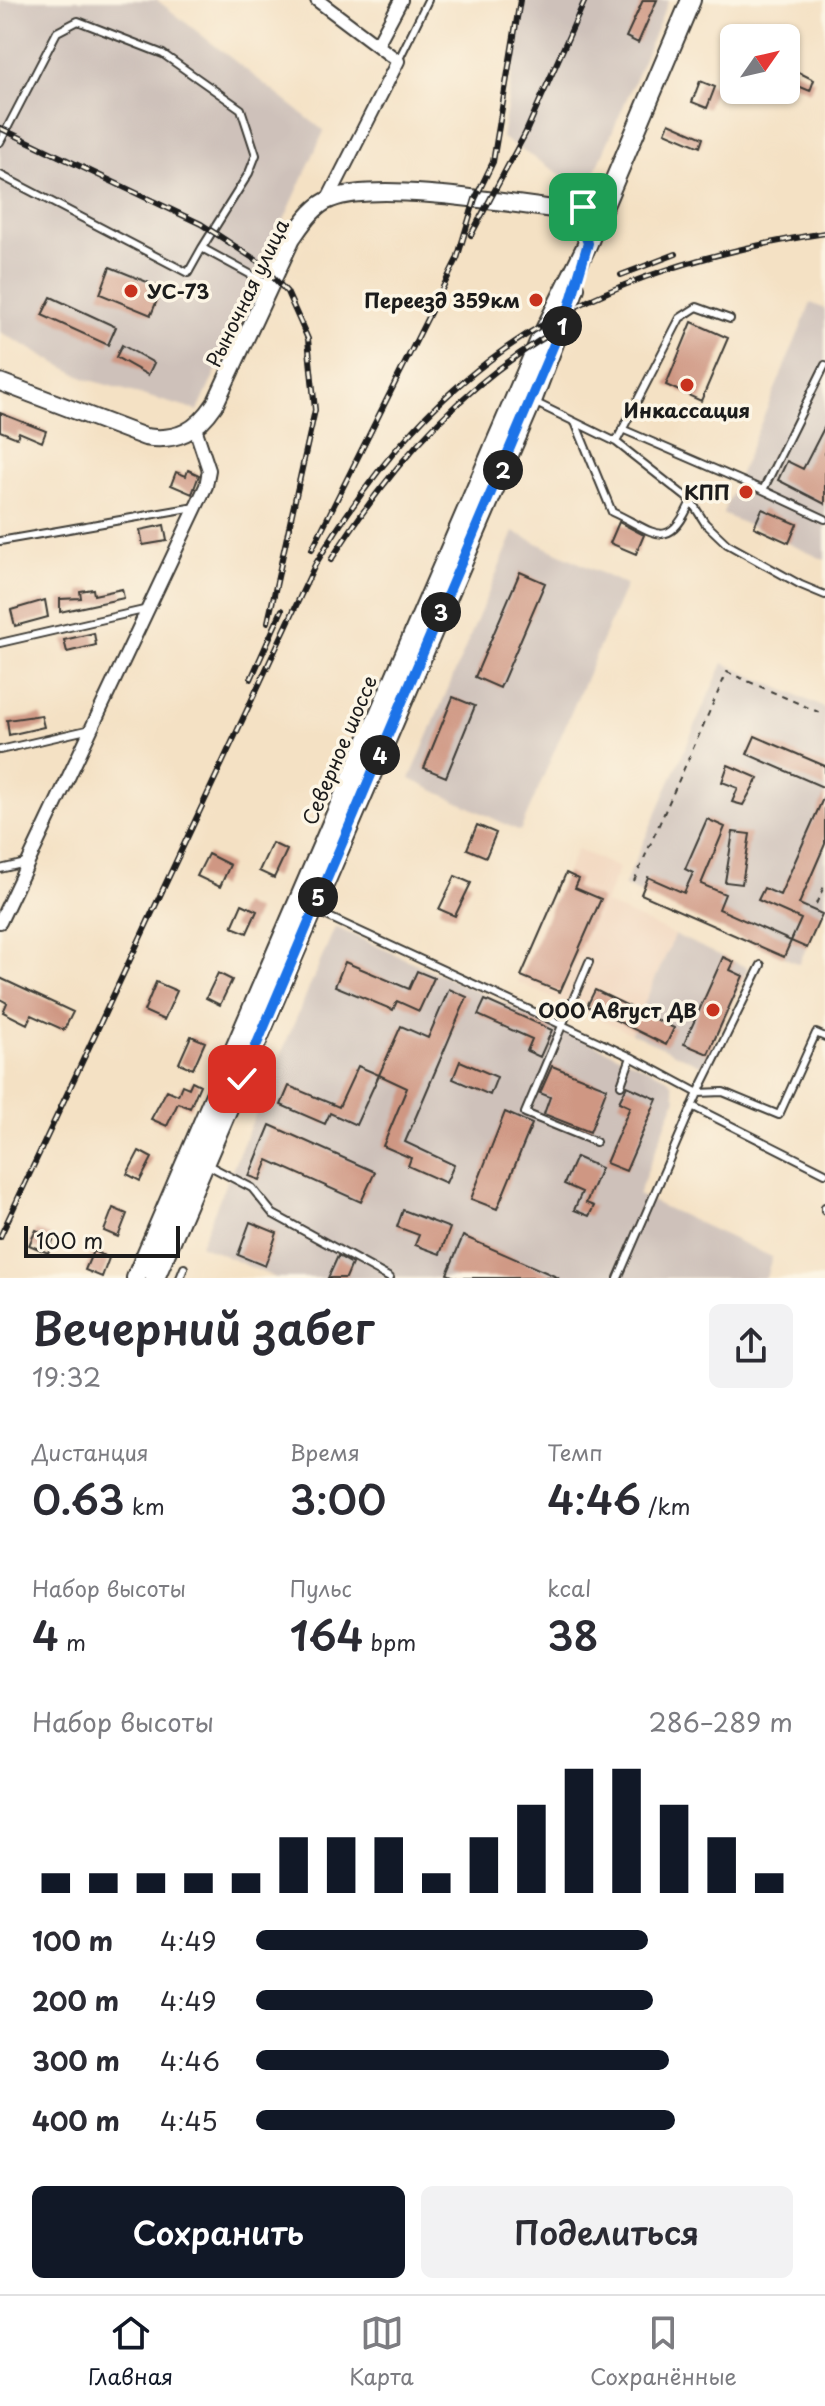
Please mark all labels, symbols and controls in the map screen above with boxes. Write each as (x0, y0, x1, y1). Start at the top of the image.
north arrow (720, 24, 800, 104)
map controls (720, 24, 800, 104)
pin (549, 173, 617, 241)
icon: arrive (561, 185, 605, 229)
street label: Рыночная улица (198, 213, 296, 372)
place label: УС-73 (147, 276, 209, 306)
marker: УС-73 (122, 282, 140, 300)
place label: Переезд 359км (364, 285, 520, 315)
marker: Переезд 359км (527, 291, 545, 309)
pin: 1 (542, 306, 582, 346)
text: 1 (557, 309, 567, 342)
marker: Инкассация (678, 376, 696, 394)
place label: Инкассация (624, 395, 750, 425)
pin: 2 (483, 450, 523, 490)
text: 2 (495, 453, 511, 486)
place label: КПП (684, 477, 730, 507)
marker: КПП (737, 483, 755, 501)
pin: 3 (421, 592, 461, 632)
text: 3 (434, 595, 448, 628)
street label: Северное шоссе (294, 671, 384, 829)
pin: 4 (360, 735, 400, 775)
text: 4 (373, 738, 387, 771)
pin: 5 (298, 877, 338, 917)
text: 5 (311, 880, 325, 913)
place label: ООО Август ДВ (538, 995, 697, 1025)
marker: ООО Август ДВ (704, 1001, 722, 1019)
pin (208, 1045, 276, 1113)
icon: check (220, 1057, 264, 1101)
scale bar (24, 1222, 180, 1258)
text: 100 m (36, 1223, 103, 1256)
text: Вечерний забег (32, 1294, 374, 1360)
button: share (709, 1304, 793, 1388)
text: 19:32 (32, 1357, 101, 1396)
text: Дистанция (32, 1435, 149, 1468)
text: Время (290, 1435, 360, 1468)
text: Темп (547, 1435, 603, 1468)
text: 0.63 (32, 1468, 125, 1529)
text: 3:00 (290, 1468, 386, 1529)
text: 4:46 (547, 1468, 641, 1529)
text: km (125, 1489, 165, 1522)
text: /km (641, 1489, 690, 1522)
text: Набор высоты (32, 1571, 186, 1604)
text: Пульс (290, 1571, 352, 1604)
text: kcal (547, 1571, 591, 1604)
text: 4 (32, 1604, 59, 1665)
text: 164 (290, 1604, 363, 1665)
text: 38 (547, 1604, 599, 1665)
text: m (59, 1625, 86, 1658)
text: bpm (363, 1625, 416, 1658)
text: Набор высоты (32, 1702, 214, 1741)
text: 286–289 m (648, 1702, 793, 1741)
text: 100 m (32, 1921, 113, 1960)
text: 4:49 (160, 1921, 217, 1960)
text: 200 m (32, 1981, 119, 2020)
text: 4:49 (160, 1981, 217, 2020)
text: 300 m (32, 2041, 120, 2080)
text: 4:46 (160, 2041, 220, 2080)
text: 400 m (32, 2101, 120, 2140)
text: 4:45 (160, 2101, 218, 2140)
button: Сохранить (32, 2186, 405, 2278)
button: Поделиться (421, 2186, 793, 2278)
tab: Главная (88, 2311, 173, 2392)
tab: Карта (349, 2311, 414, 2392)
tab: Сохранённые (590, 2311, 737, 2392)

